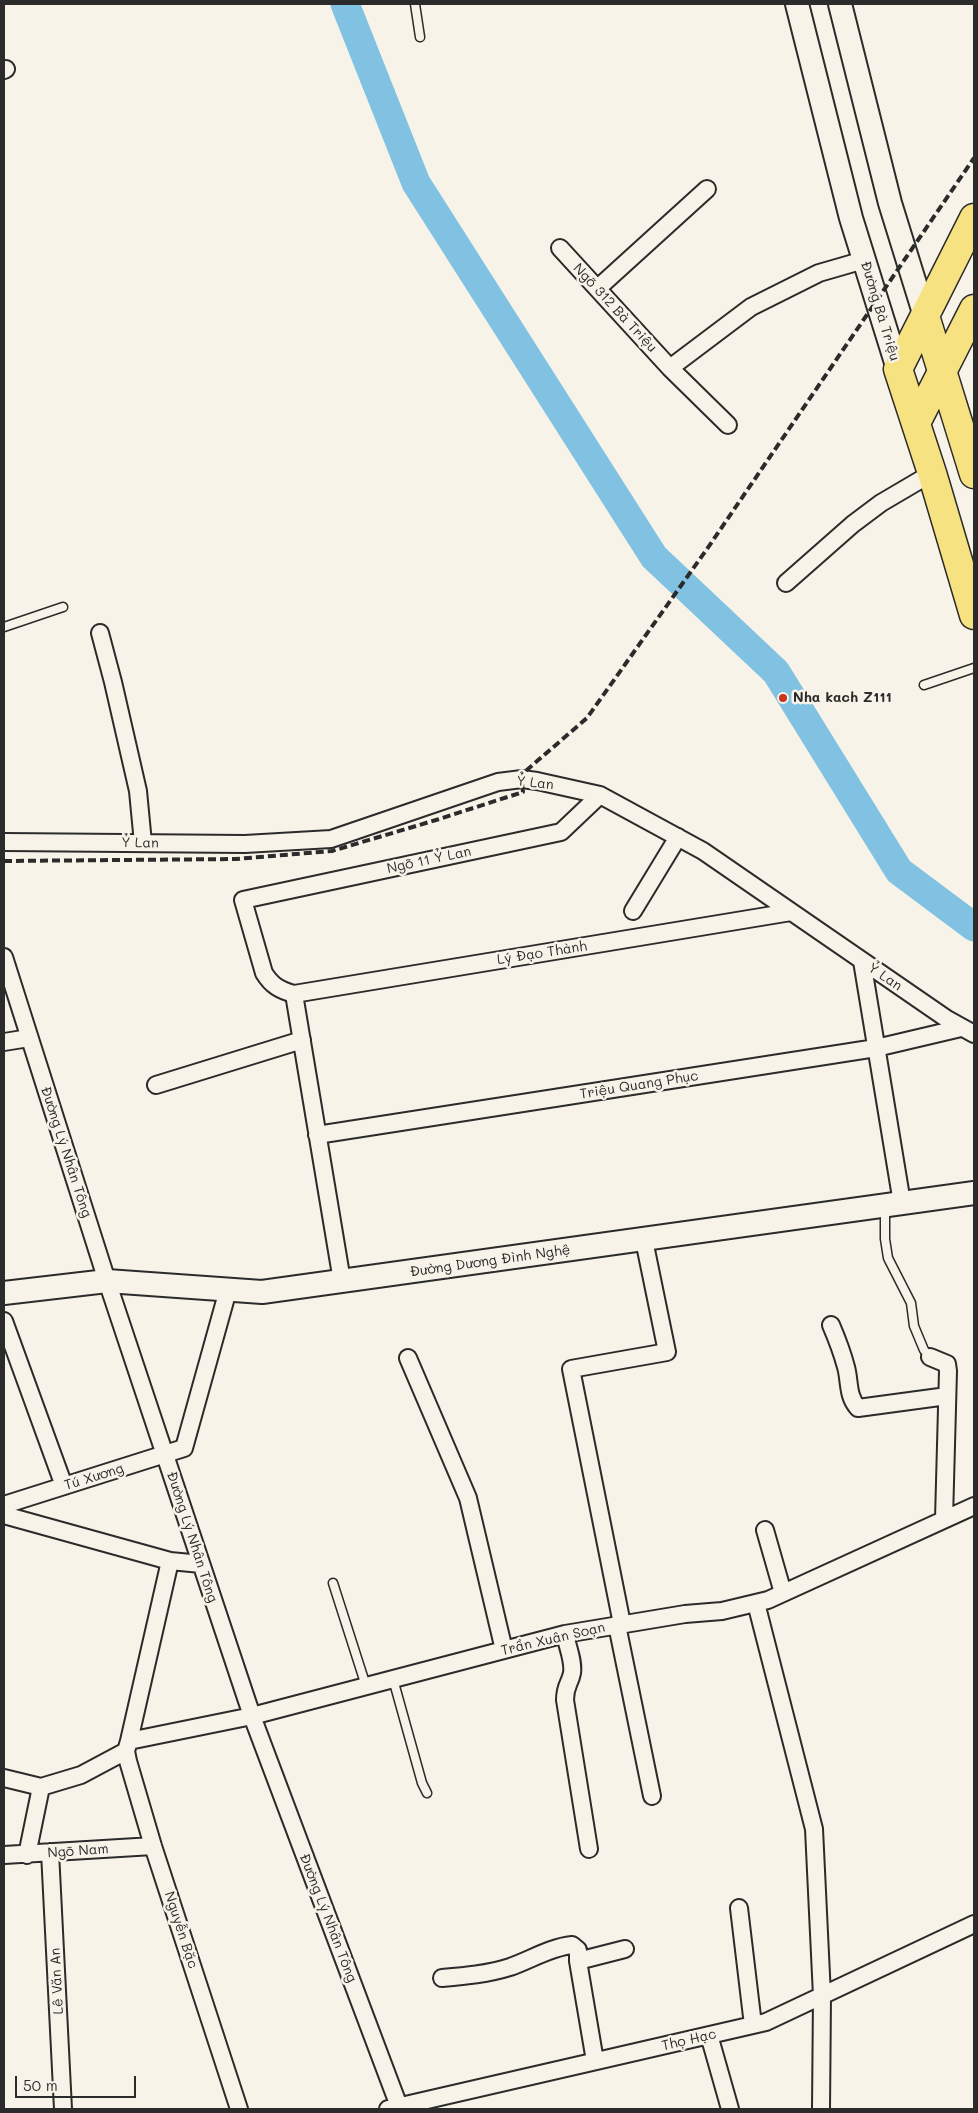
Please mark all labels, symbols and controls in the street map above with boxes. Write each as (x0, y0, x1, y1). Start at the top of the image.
street label: Đường Bà Triệu (857, 259, 903, 363)
street label: Ngõ 312 Bà Triệu (570, 260, 660, 356)
place label: Nha kach Z111 (793, 690, 892, 706)
marker: Nha kach Z111 (777, 692, 789, 704)
street label: Ỷ Lan (515, 773, 555, 793)
street label: Ỷ Lan (121, 834, 159, 852)
street label: Ngõ 11 Ỷ Lan (385, 843, 473, 877)
street label: Lý Đạo Thành (496, 938, 588, 968)
street label: Ỷ Lan (865, 960, 905, 994)
street label: Triệu Quang Phục (578, 1067, 700, 1103)
street label: Đường Lý Nhân Tông (37, 1084, 95, 1220)
street label: Đường Dương Đình Nghệ (409, 1241, 571, 1281)
street label: Tú Xương (62, 1460, 126, 1494)
street label: Đường Lý Nhân Tông (163, 1469, 221, 1605)
street label: Trần Xuân Soạn (499, 1619, 607, 1659)
street label: Ngõ Nam (47, 1840, 109, 1862)
street label: Đường Lý Nhân Tông (296, 1851, 360, 1985)
street label: Nguyễn Bặc (161, 1889, 201, 1971)
street label: Lê Văn An (47, 1947, 67, 2015)
street label: Thọ Hạc (660, 2026, 718, 2054)
scale bar (18, 2066, 139, 2098)
text: 50 m (23, 2075, 58, 2095)

